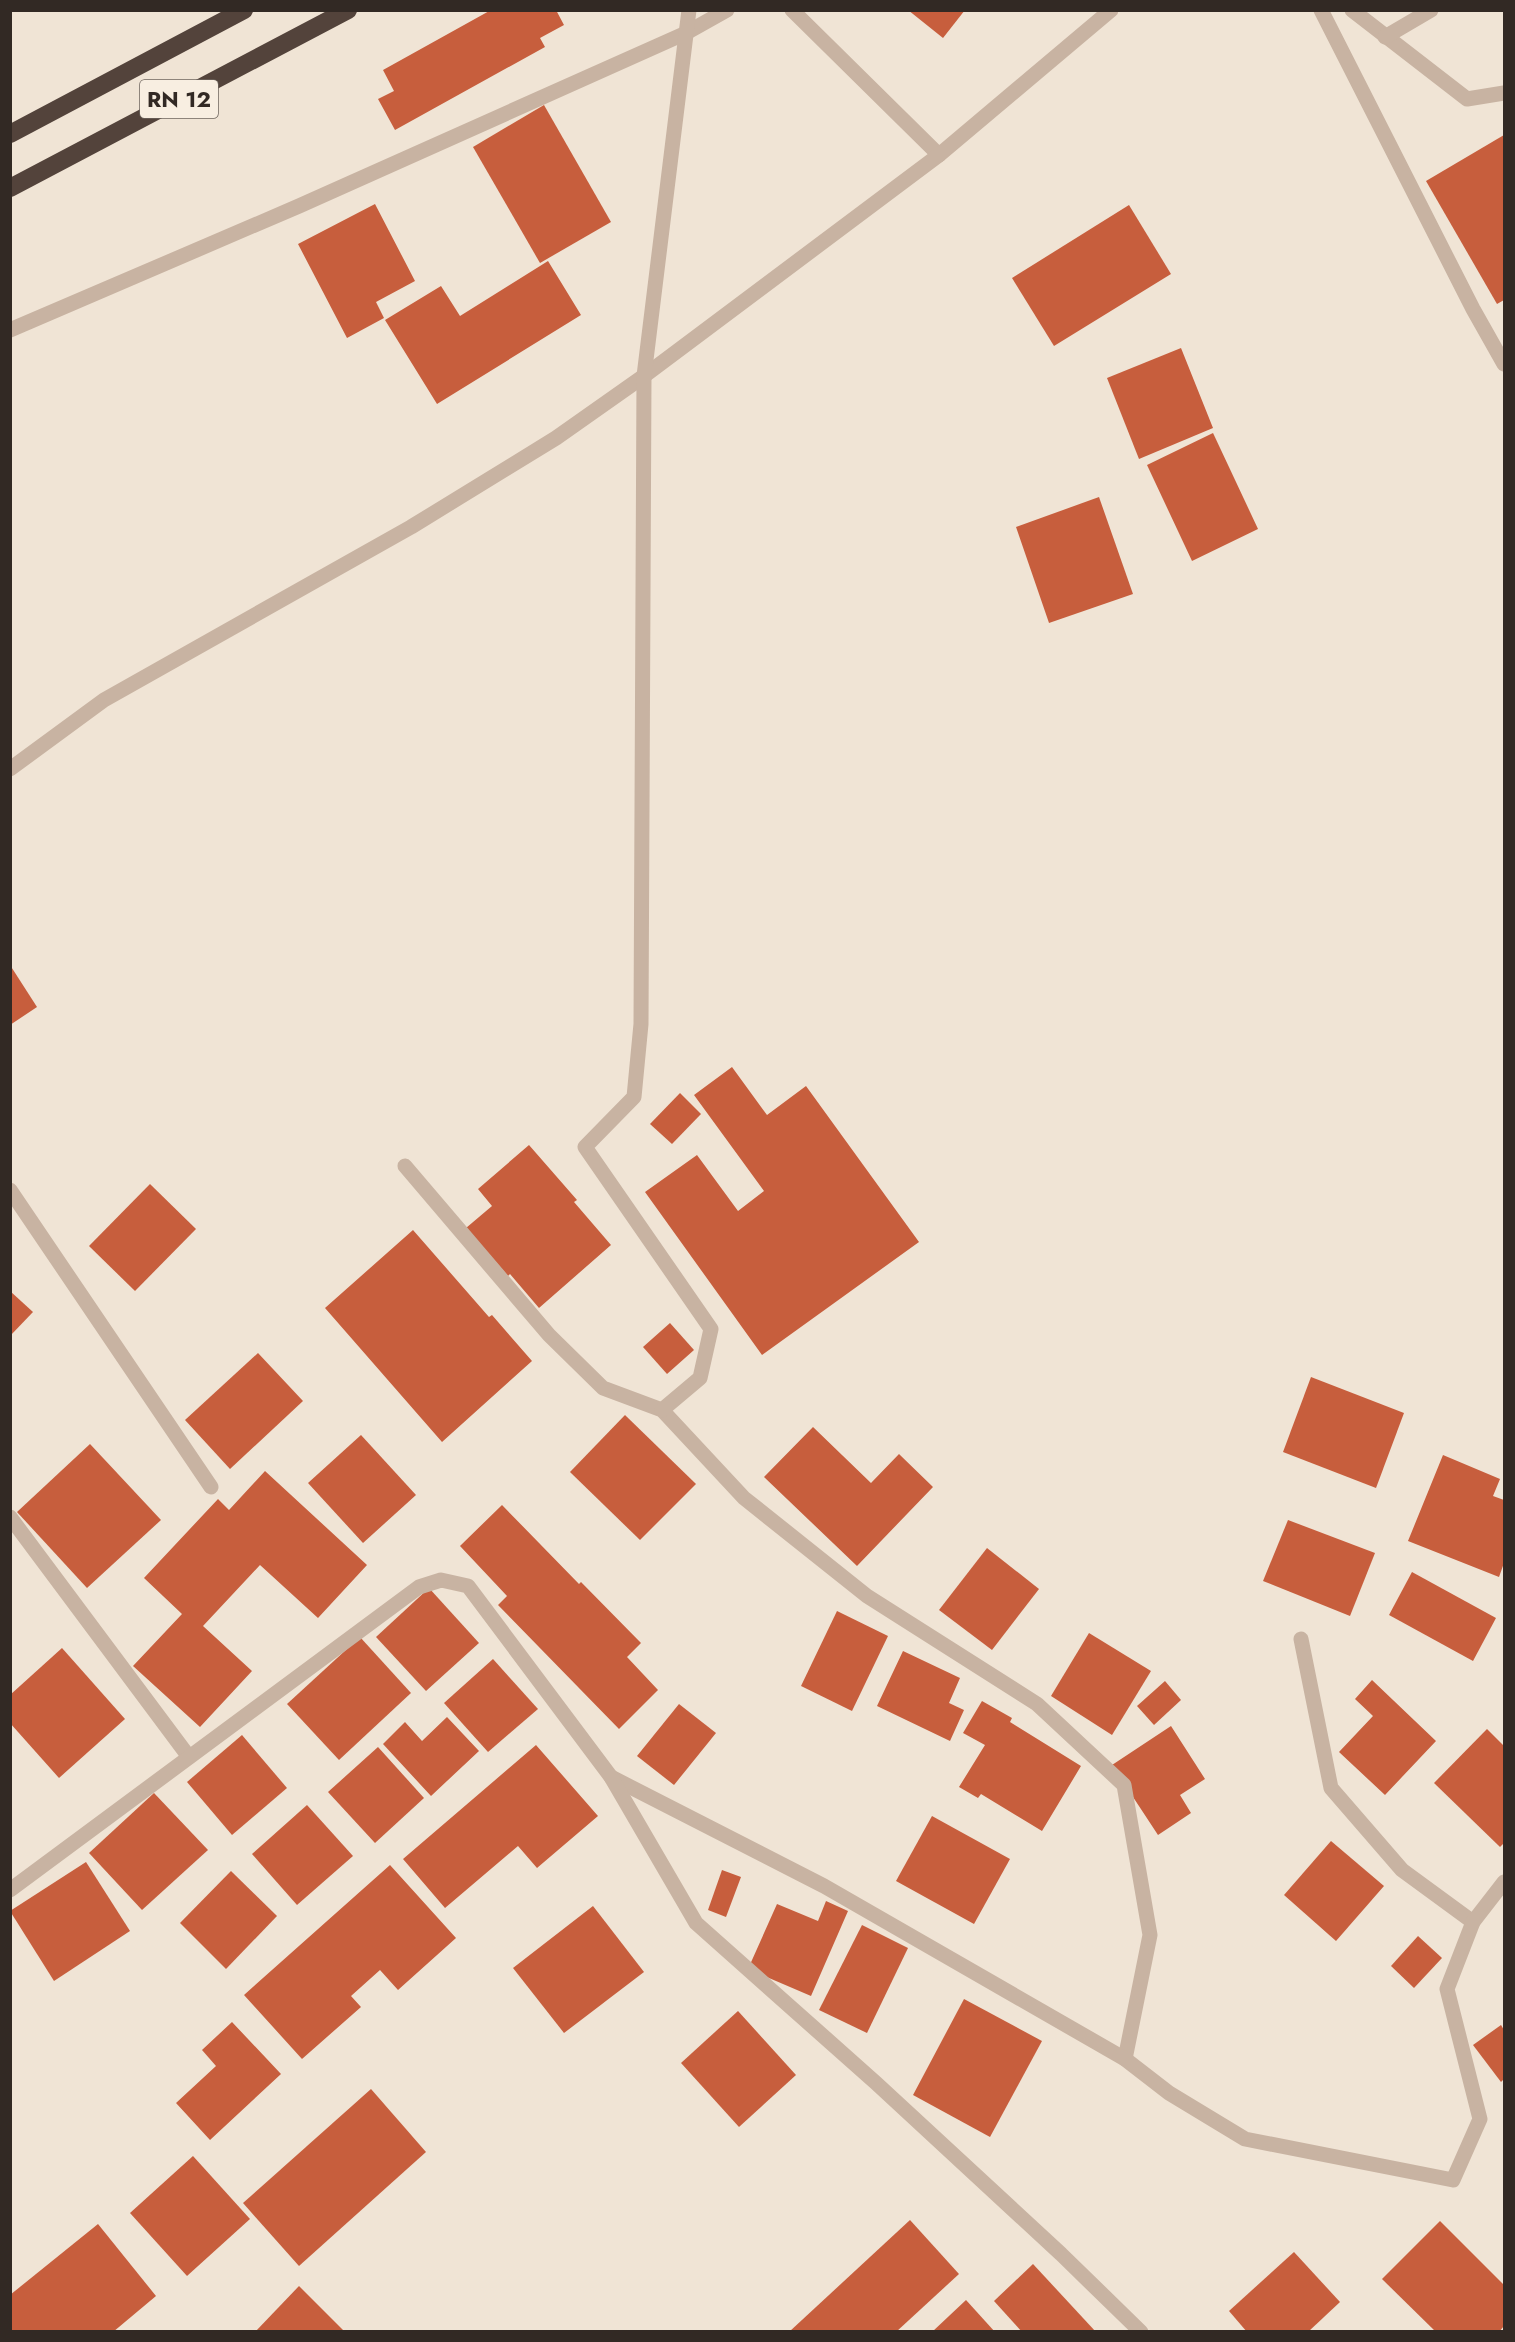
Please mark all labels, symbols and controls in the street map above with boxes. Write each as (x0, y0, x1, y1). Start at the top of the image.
road number: RN 12 (140, 80, 218, 118)

